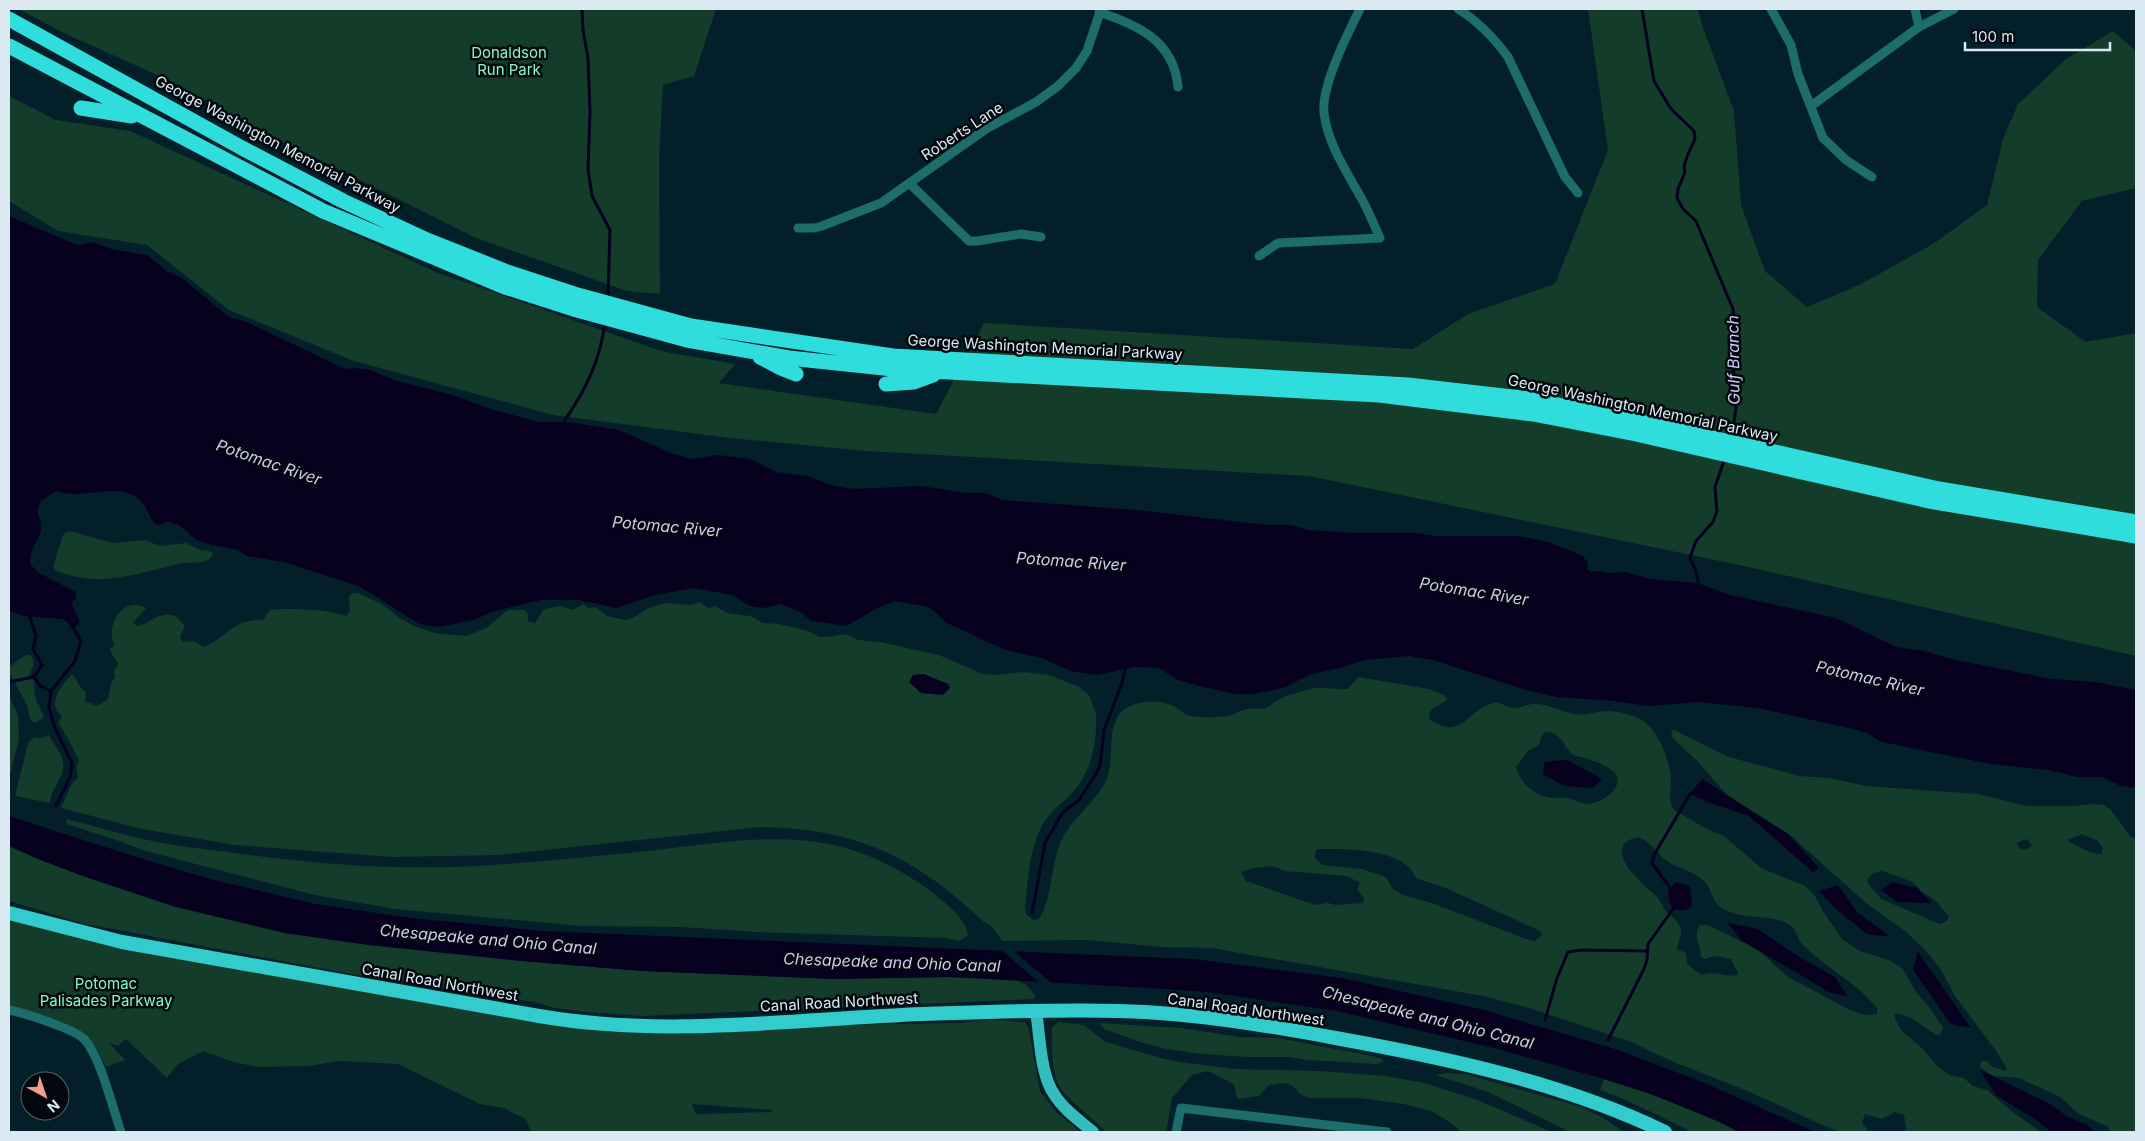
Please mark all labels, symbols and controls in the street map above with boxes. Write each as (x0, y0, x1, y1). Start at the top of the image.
scale bar (1965, 20, 2110, 52)
text: 100 m (1972, 27, 2014, 46)
park label: Donaldson Run Park (471, 43, 547, 79)
street label: George Washington Memorial Parkway (152, 71, 405, 217)
street label: Roberts Lane (918, 98, 1006, 164)
water label: Gulf Branch (1722, 315, 1744, 405)
street label: George Washington Memorial Parkway (907, 330, 1184, 364)
street label: George Washington Memorial Parkway (1506, 370, 1780, 446)
water label: Potomac River (214, 435, 325, 490)
water label: Potomac River (611, 511, 724, 541)
water label: Potomac River (1015, 547, 1128, 575)
water label: Potomac River (1418, 573, 1531, 610)
water label: Potomac River (1814, 656, 1927, 700)
water label: Chesapeake and Ohio Canal (379, 920, 597, 958)
water label: Chesapeake and Ohio Canal (783, 948, 1001, 976)
street label: Canal Road Northwest (360, 959, 520, 1005)
park label: Potomac Palisades Parkway (40, 974, 173, 1010)
water label: Chesapeake and Ohio Canal (1320, 981, 1536, 1053)
street label: Canal Road Northwest (759, 988, 919, 1016)
street label: Canal Road Northwest (1166, 989, 1326, 1029)
north arrow (20, 1071, 70, 1121)
text: N (44, 1096, 63, 1116)

